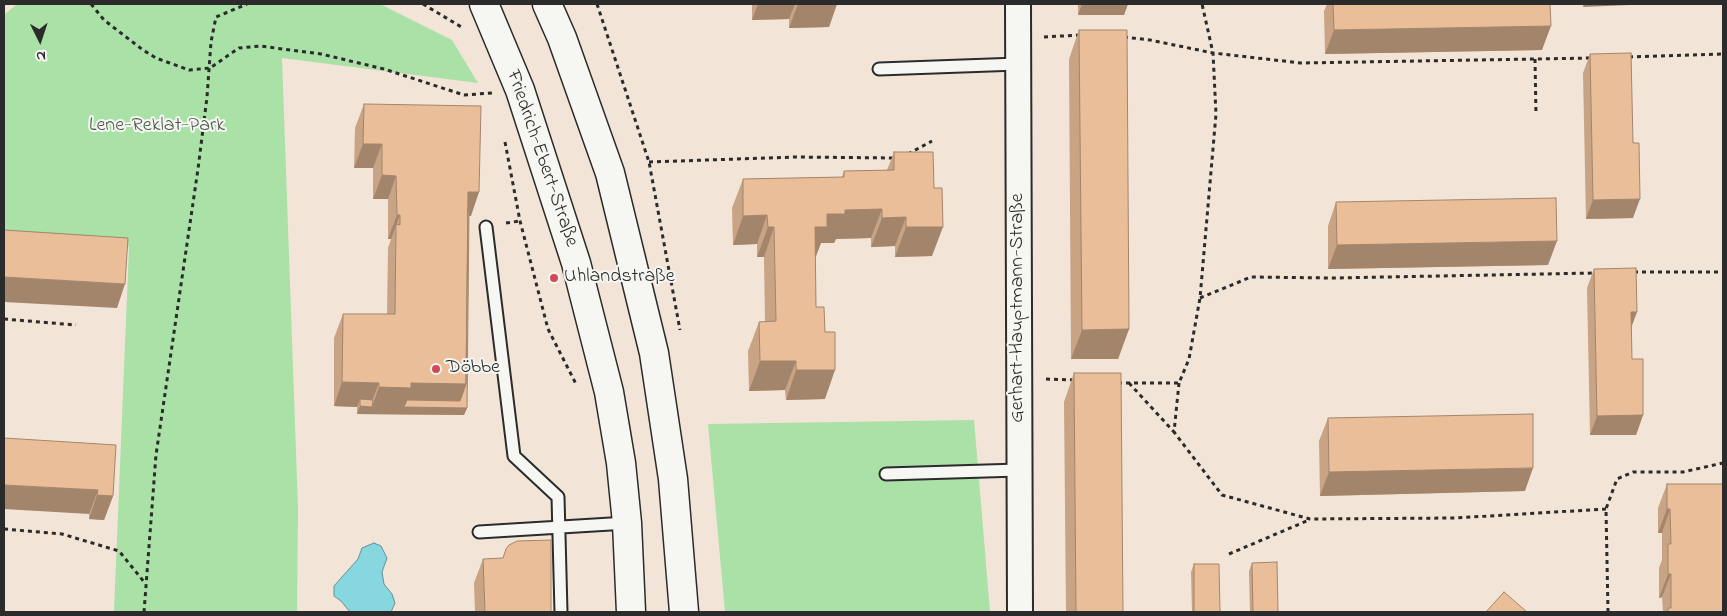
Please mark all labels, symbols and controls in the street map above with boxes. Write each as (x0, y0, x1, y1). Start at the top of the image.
north arrow (15, 15, 65, 65)
text: N (36, 45, 47, 66)
street label: Friedrich-Ebert-Straße (500, 68, 582, 250)
park label: Lene-Reklat-Park (89, 115, 225, 139)
street label: Gerhart-Hauptmann-Straße (1007, 193, 1031, 423)
place label: Uhlandstraße (564, 266, 675, 290)
marker: Uhlandstraße (548, 272, 560, 284)
place label: Döbbe (446, 357, 500, 381)
marker: Döbbe (430, 363, 442, 375)

